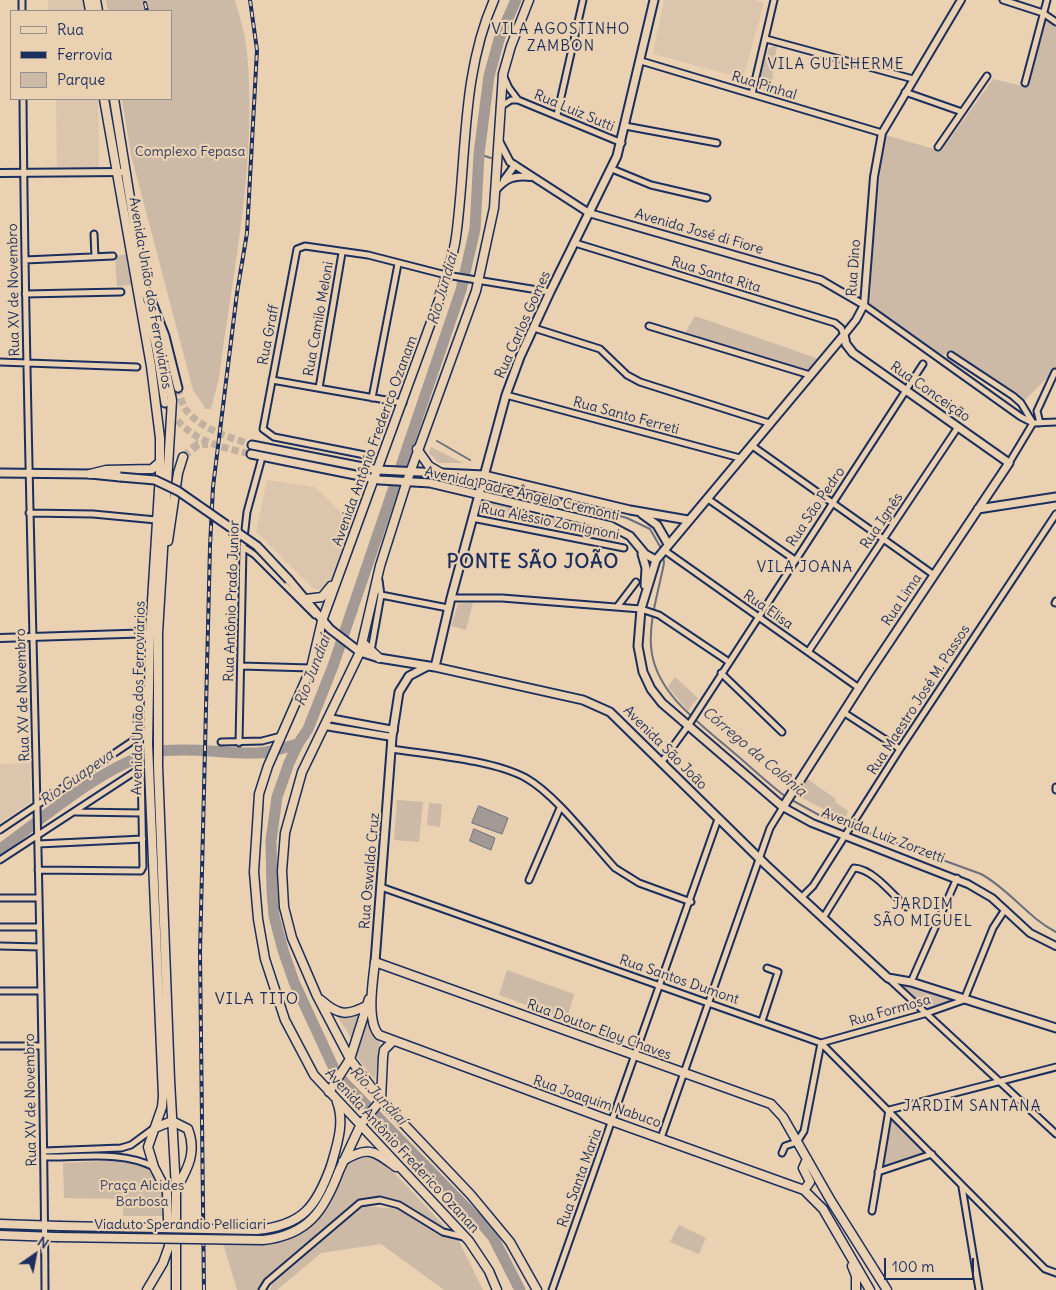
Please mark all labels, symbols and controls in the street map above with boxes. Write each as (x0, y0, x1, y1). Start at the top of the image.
legend (10, 10, 172, 100)
text: Rua (57, 20, 84, 39)
district label: VILA AGOSTINHO ZAMBON (490, 21, 632, 56)
text: Ferrovia (57, 45, 113, 64)
district label: VILA GUILHERME (766, 56, 906, 74)
street label: Rua Pinhal (729, 68, 799, 104)
text: Parque (57, 70, 105, 89)
street label: Rua Luiz Sutti (531, 87, 617, 135)
park label: Complexo Fepasa (135, 144, 245, 160)
street label: Avenida União dos Ferroviários (125, 196, 175, 390)
street label: Avenida José di Fiore (633, 206, 765, 258)
street label: Rua XV de Novembro (4, 223, 24, 357)
street label: Rua Dino (844, 239, 864, 297)
water label: Rio Jundiaí (424, 251, 462, 327)
street label: Rua Santa Rita (669, 253, 763, 297)
street label: Rua Camilo Meloni (301, 260, 337, 378)
street label: Rua Carlos Gomes (492, 269, 554, 381)
street label: Rua Graff (255, 303, 283, 367)
street label: Avenida Antônio Frederico Ozanam (329, 333, 421, 549)
street label: Rua Conceição (887, 358, 973, 426)
street label: Rua Santo Ferreti (571, 394, 681, 438)
street label: Avenida Padre Ângelo Cremonti (423, 463, 621, 525)
street label: Rua São Pedro (783, 464, 849, 550)
street label: Rua Ignês (857, 490, 907, 552)
street label: Rua Aléssio Zomignoni (479, 500, 621, 544)
street label: Rua Antônio Prado Junior (221, 520, 243, 682)
district label: PONTE SÃO JOÃO (445, 552, 621, 574)
district label: VILA JOANA (756, 559, 854, 577)
street label: Rua Lima (878, 571, 926, 629)
street label: Rua Elisa (740, 587, 796, 633)
street label: Avenida União dos Ferroviários (129, 601, 149, 795)
street label: Rua Maestro José M. Passos (864, 622, 974, 778)
street label: Rua XV de Novembro (12, 628, 34, 762)
water label: Rio Jundiaí (291, 633, 335, 709)
street label: Avenida São João (620, 703, 710, 793)
water label: Córrego da Colônia (698, 703, 810, 801)
water label: Rio Guapeva (37, 746, 117, 810)
street label: Avenida Luiz Zorzetti (819, 805, 947, 867)
street label: Rua Oswaldo Cruz (357, 812, 383, 930)
district label: JARDIM SÃO MIGUEL (872, 896, 974, 931)
street label: Rua Santos Dumont (617, 952, 741, 1008)
district label: VILA TITO (214, 989, 300, 1009)
street label: Rua Formosa (847, 991, 933, 1031)
street label: Rua Doutor Eloy Chaves (525, 996, 673, 1064)
street label: Rua XV de Novembro (21, 1033, 41, 1167)
water label: Rio Jundiaí (346, 1063, 410, 1129)
street label: Avenida Antônio Frederico Ozanan (321, 1065, 483, 1237)
street label: Rua Joaquim Nabuco (531, 1072, 663, 1132)
district label: JARDIM SANTANA (901, 1098, 1043, 1116)
street label: Rua Santa Maria (554, 1126, 606, 1230)
park label: Praça Alcides Barbosa (100, 1178, 184, 1210)
street label: Viaduto Sperandio Pelliciari (94, 1217, 266, 1233)
north arrow (10, 1230, 60, 1280)
text: N (34, 1232, 52, 1253)
scale bar (886, 1248, 976, 1280)
text: 100 m (892, 1257, 934, 1276)

